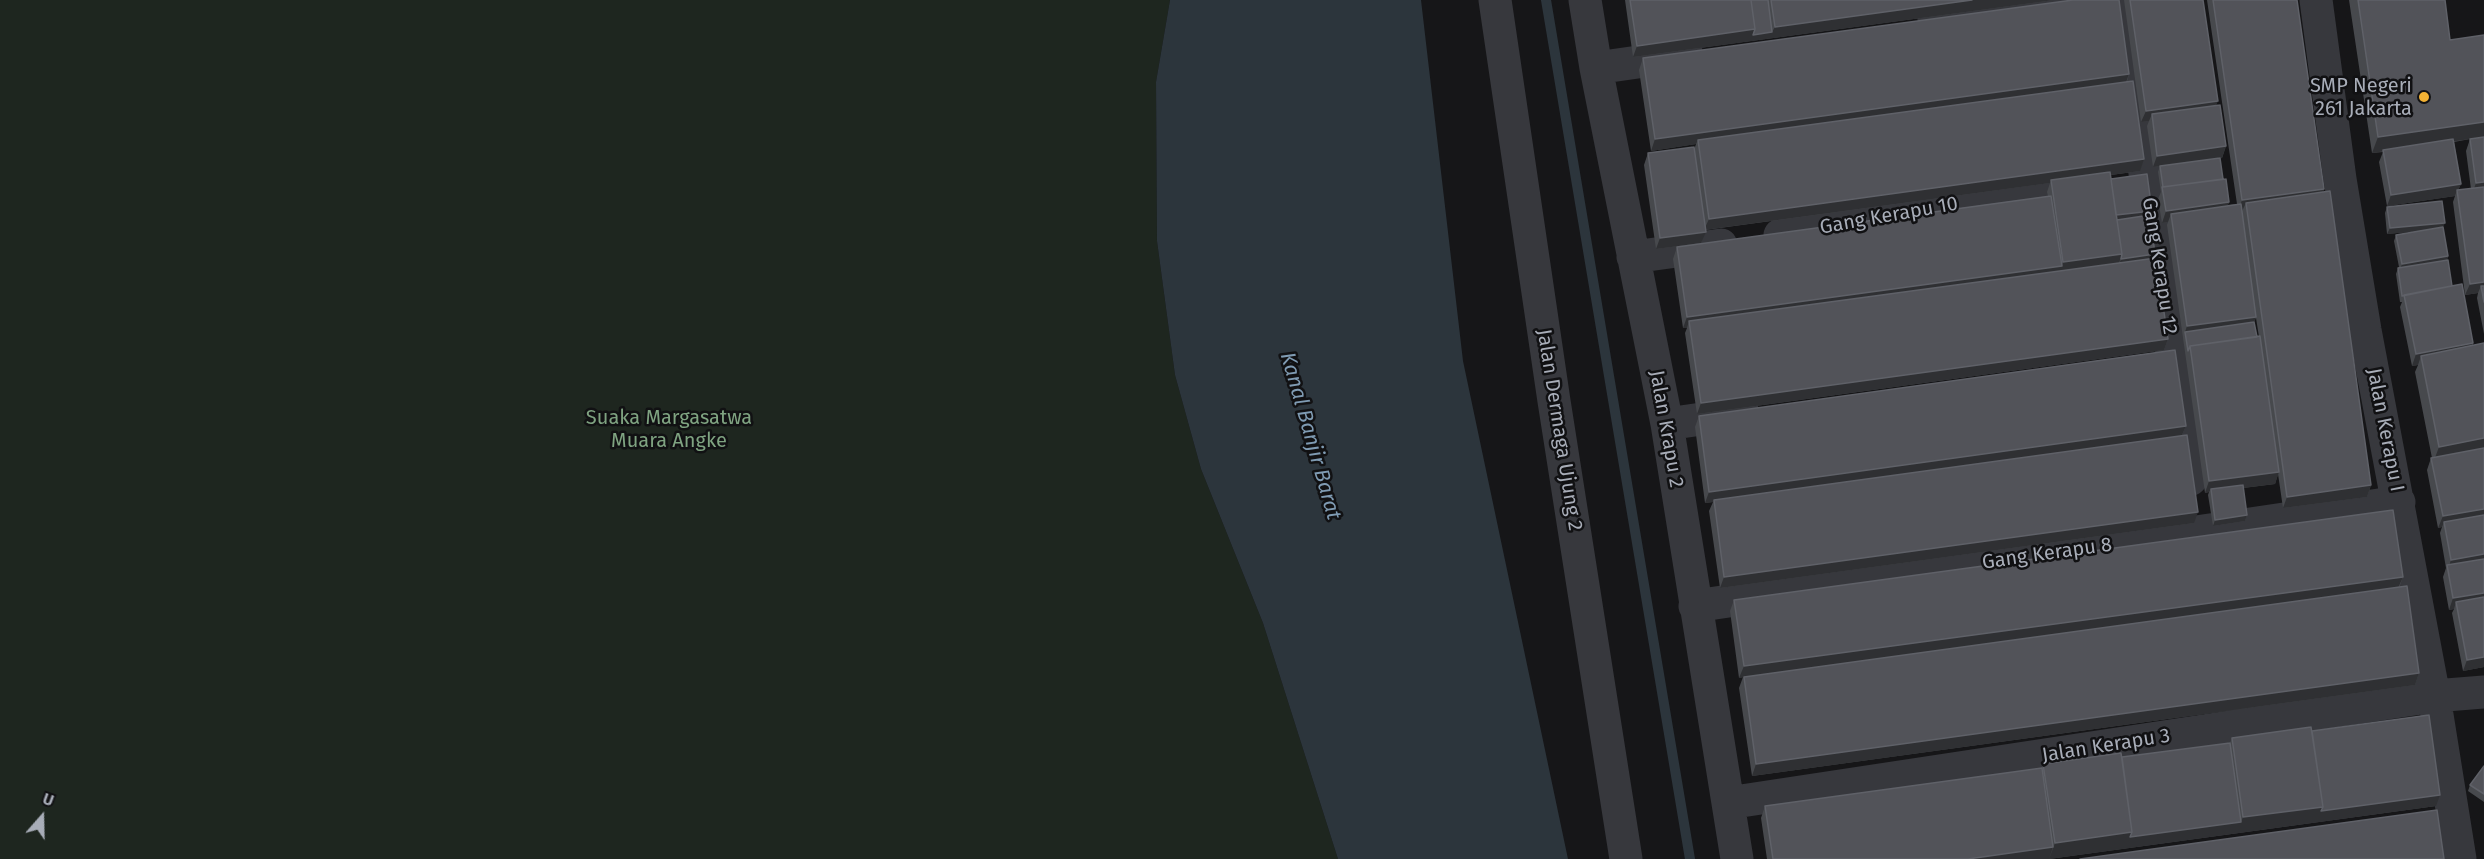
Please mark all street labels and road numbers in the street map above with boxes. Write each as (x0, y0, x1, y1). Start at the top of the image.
street label: Gang Kerapu 10 (1818, 192, 1960, 240)
street label: Gang Kerapu 12 (2136, 196, 2182, 336)
street label: Jalan Dermaga Ujung 2 (1531, 327, 1587, 533)
street label: Jalan Kerapu I (2361, 366, 2409, 494)
street label: Jalan Krapu 2 (1644, 368, 1688, 490)
street label: Gang Kerapu 8 (1980, 533, 2114, 575)
street label: Jalan Kerapu 3 (2040, 724, 2172, 768)

